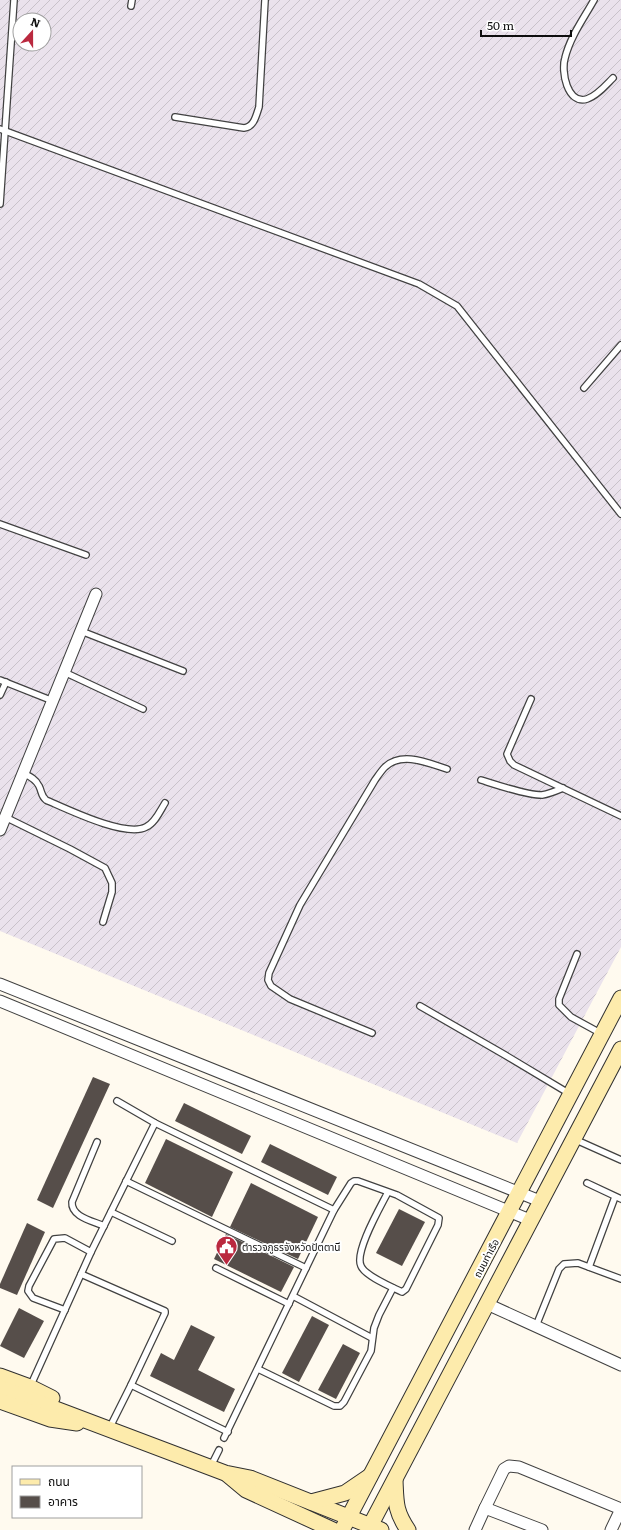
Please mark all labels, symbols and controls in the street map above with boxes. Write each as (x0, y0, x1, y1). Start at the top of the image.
north arrow (12, 12, 52, 52)
scale bar (481, 12, 571, 38)
text: N (29, 13, 43, 31)
text: 50 m (487, 16, 514, 34)
public building icon: ตำรวจภูธรจังหวัดปัตตานี (213, 1234, 239, 1267)
street label: ถนนท่าเรือ (469, 1236, 502, 1280)
place label: ตำรวจภูธรจังหวัดปัตตานี (242, 1239, 341, 1254)
legend (12, 1466, 142, 1518)
text: ถนน (48, 1472, 70, 1490)
text: อาคาร (48, 1492, 78, 1510)

